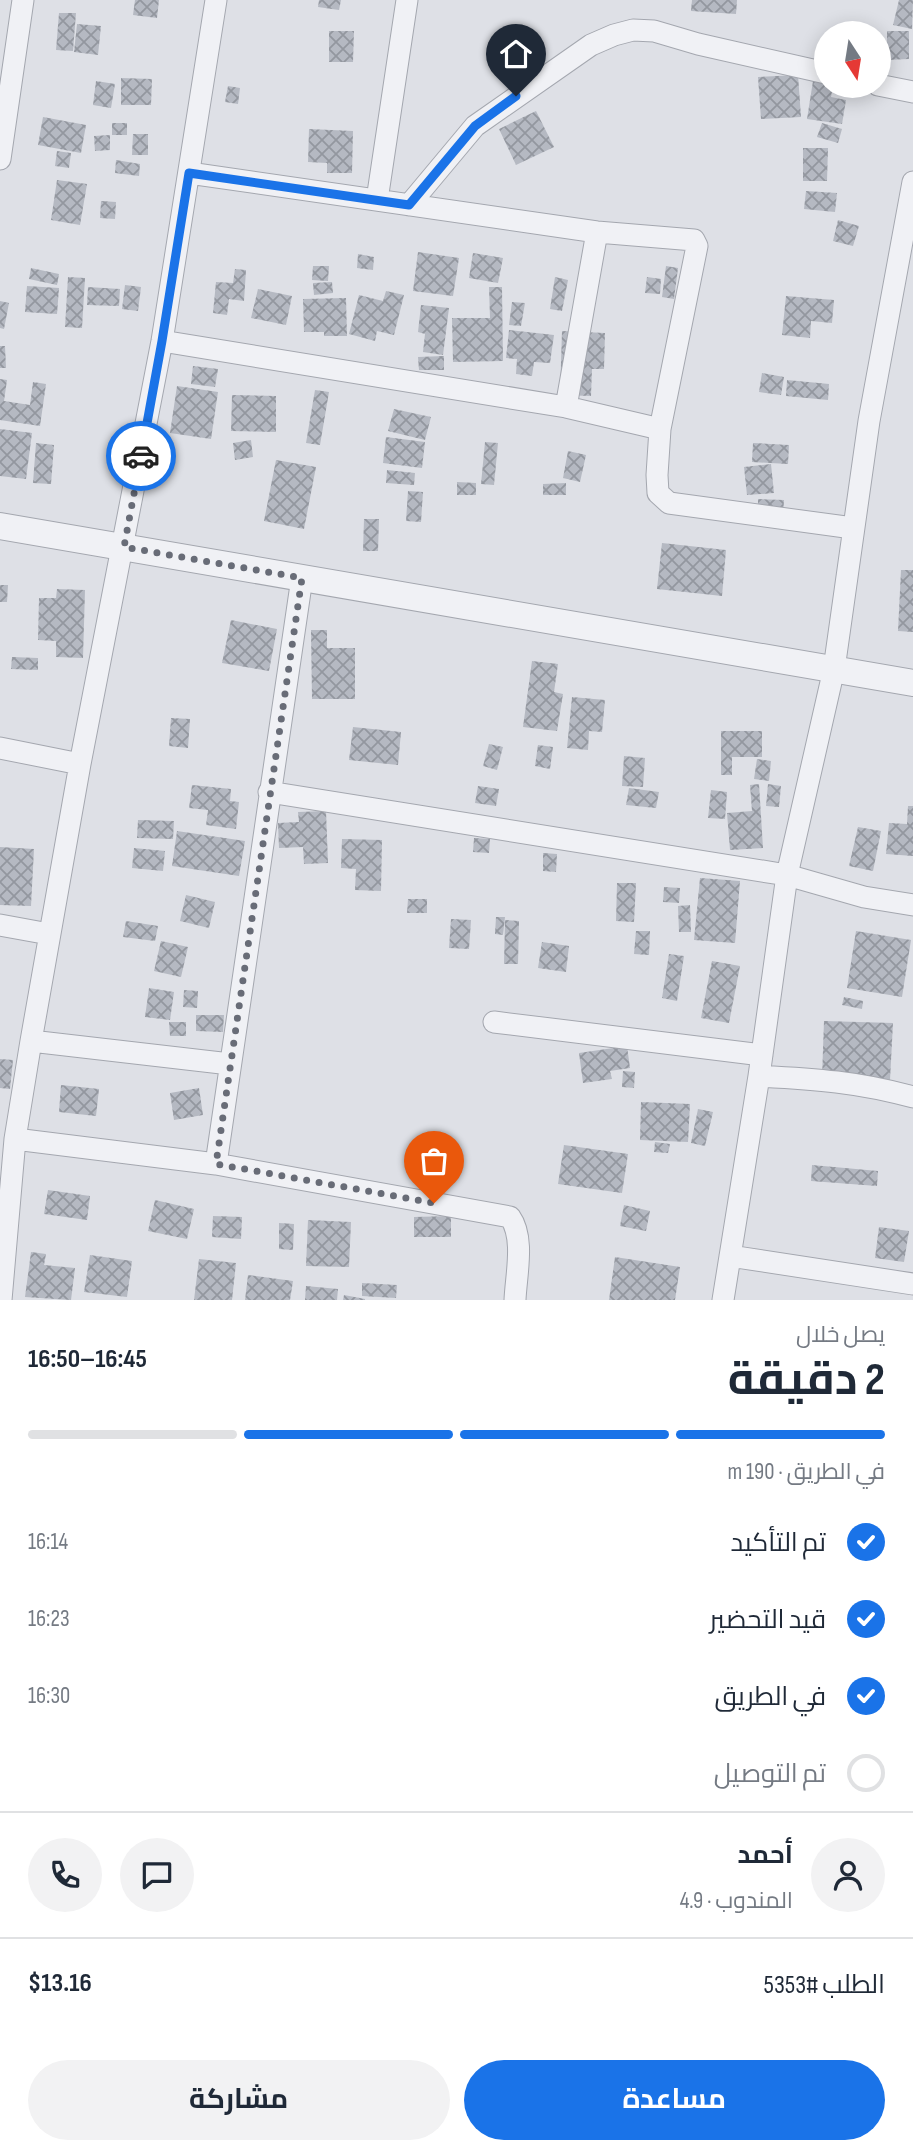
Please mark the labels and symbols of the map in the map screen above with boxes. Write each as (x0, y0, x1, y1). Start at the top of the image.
north arrow (814, 21, 891, 98)
pin (486, 24, 546, 96)
courier (106, 421, 176, 491)
pin (404, 1131, 464, 1203)

